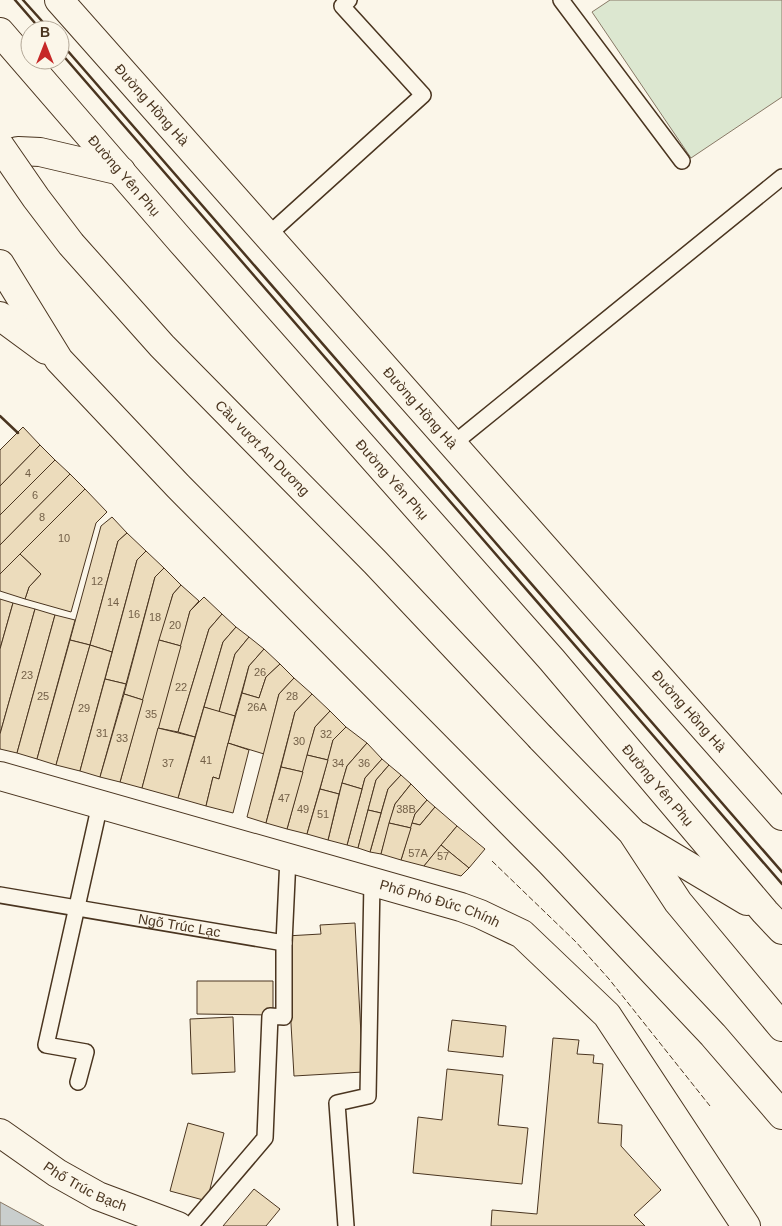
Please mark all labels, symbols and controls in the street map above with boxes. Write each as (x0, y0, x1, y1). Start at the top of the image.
north arrow (20, 20, 70, 70)
text: B (40, 24, 50, 40)
street label: Đường Hồng Hà (112, 61, 192, 149)
street label: Đường Yên Phụ (85, 132, 164, 219)
street label: Đường Hồng Hà (380, 364, 461, 452)
street label: Cầu vượt An Dương (212, 397, 313, 499)
street label: Đường Yên Phụ (352, 436, 432, 523)
house number: 4 (25, 467, 31, 479)
house number: 6 (32, 489, 38, 501)
house number: 8 (39, 511, 45, 523)
house number: 10 (58, 532, 70, 544)
house number: 12 (91, 575, 103, 587)
house number: 14 (107, 596, 119, 608)
house number: 16 (128, 608, 140, 620)
house number: 18 (149, 611, 161, 623)
house number: 20 (169, 619, 181, 631)
house number: 26 (254, 666, 266, 678)
street label: Đường Hồng Hà (649, 667, 729, 755)
house number: 23 (21, 669, 33, 681)
house number: 22 (175, 681, 187, 693)
house number: 25 (37, 690, 49, 702)
house number: 28 (286, 690, 298, 702)
house number: 26A (247, 701, 267, 713)
house number: 29 (78, 702, 90, 714)
house number: 35 (145, 708, 157, 720)
house number: 31 (96, 727, 108, 739)
house number: 32 (320, 728, 332, 740)
house number: 33 (116, 732, 128, 744)
house number: 30 (293, 735, 305, 747)
street label: Đường Yên Phụ (619, 741, 697, 829)
house number: 41 (200, 754, 212, 766)
house number: 37 (162, 757, 174, 769)
house number: 34 (332, 757, 344, 769)
house number: 36 (358, 757, 370, 769)
house number: 47 (278, 792, 290, 804)
house number: 49 (297, 803, 309, 815)
house number: 38B (396, 803, 416, 815)
house number: 51 (317, 808, 329, 820)
house number: 57A (408, 847, 428, 859)
house number: 57 (437, 850, 449, 862)
street label: Phố Phó Đức Chính (378, 876, 503, 930)
street label: Ngõ Trúc Lạc (137, 910, 222, 940)
street label: Phố Trúc Bạch (40, 1158, 129, 1214)

